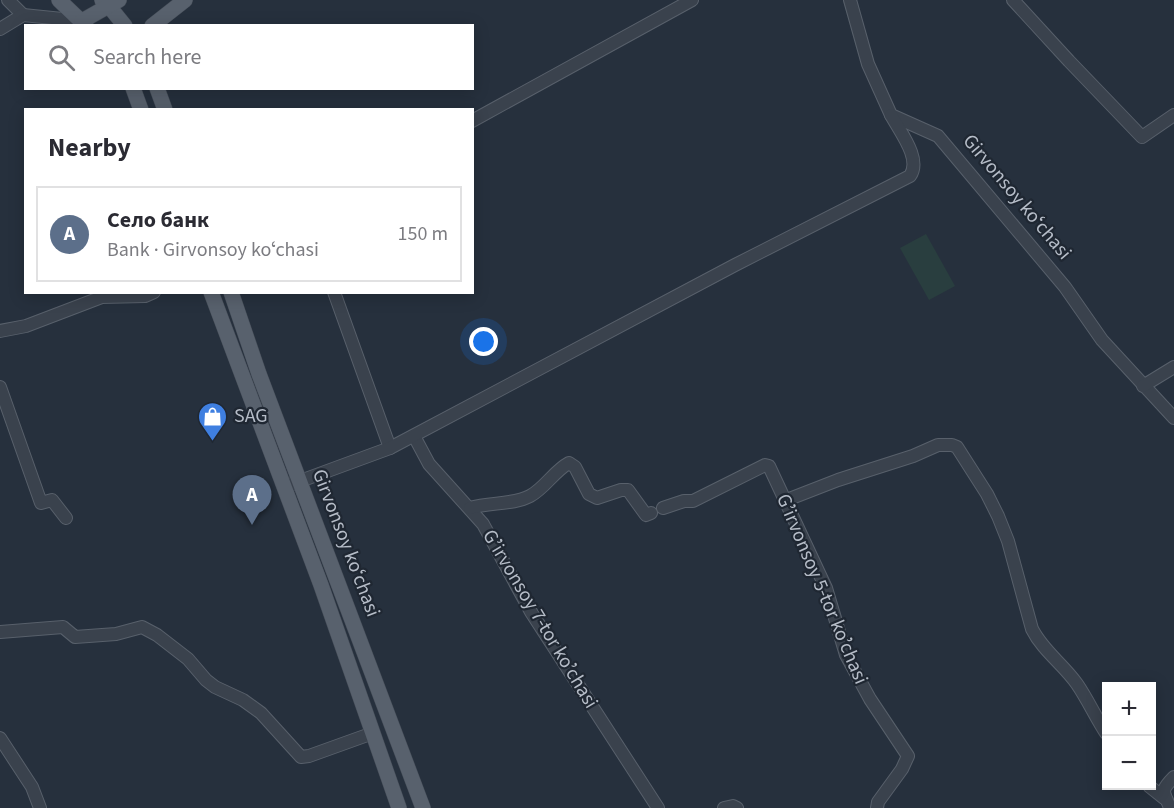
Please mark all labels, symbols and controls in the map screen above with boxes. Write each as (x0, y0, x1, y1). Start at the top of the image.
search box (24, 24, 474, 90)
icon: search (45, 41, 78, 74)
text: Search here (93, 41, 201, 73)
street label: Girvonsoy koʻchasi (956, 128, 1078, 266)
text: Nearby (48, 129, 131, 166)
text: Село банк (107, 204, 209, 236)
text: A (64, 220, 75, 248)
text: 150 m (398, 220, 448, 248)
text: Bank · Girvonsoy koʻchasi (107, 236, 319, 264)
your location (469, 327, 498, 356)
shop icon: SAG (197, 400, 229, 442)
place label: SAG (234, 402, 268, 430)
street label: Girvonsoy koʻchasi (305, 465, 387, 621)
pin: A (232, 476, 272, 525)
street label: Gʼirvonsoy 5-tor koʼchasi (769, 489, 875, 689)
street label: Gʼirvonsoy 7-tor koʼchasi (475, 524, 605, 714)
map controls (1102, 682, 1156, 790)
button: + (1102, 682, 1156, 736)
button: − (1102, 736, 1156, 790)

